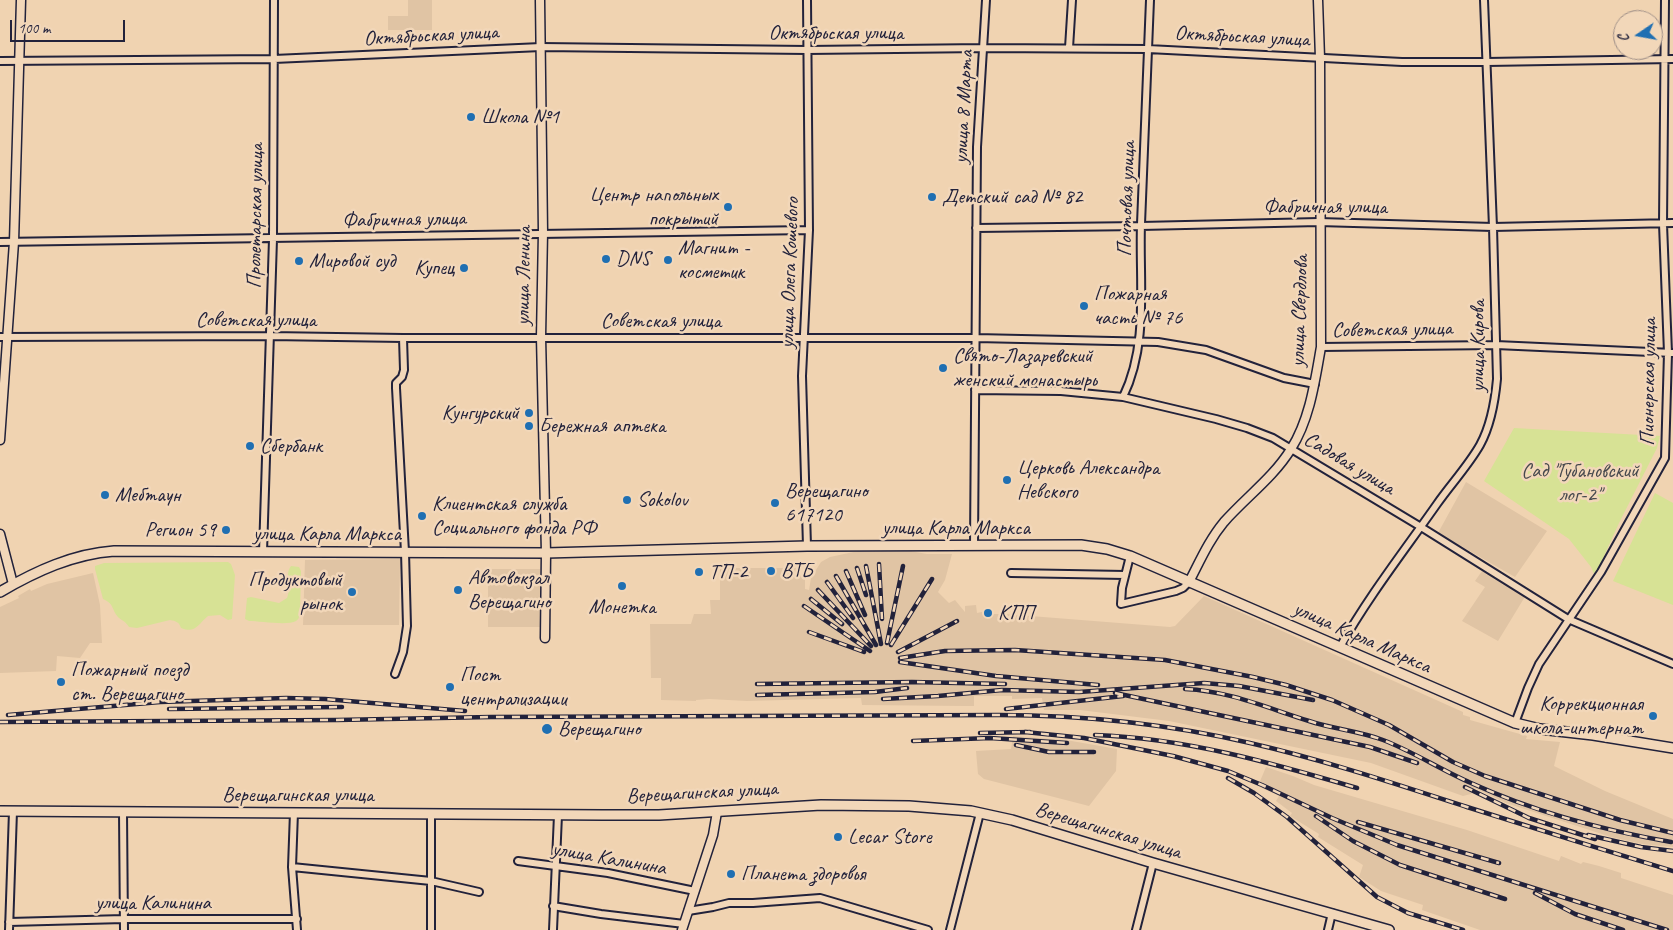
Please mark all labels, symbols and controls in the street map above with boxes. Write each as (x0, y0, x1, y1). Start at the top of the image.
scale bar (12, 10, 128, 42)
north arrow (1613, 10, 1663, 60)
text: 100 m (18, 19, 50, 38)
street label: Октябрьская улица (363, 20, 499, 52)
street label: Октябрьская улица (769, 20, 903, 46)
street label: Октябрьская улица (1174, 21, 1310, 53)
text: С (1615, 33, 1633, 43)
street label: улица 8 Марта (948, 50, 980, 164)
place label: Школа №1 (481, 104, 559, 130)
marker: Школа №1 (465, 111, 477, 123)
street label: Почтовая улица (1112, 141, 1142, 257)
street label: Пролетарская улица (242, 143, 270, 289)
place label: Центр напольных покрытий (589, 182, 718, 232)
place label: Детский сад № 82 (942, 184, 1083, 210)
marker: Детский сад № 82 (926, 191, 938, 203)
street label: Фабричная улица (1263, 194, 1387, 220)
street label: улица Олега Кошевого (775, 197, 805, 349)
marker: Центр напольных покрытий (722, 201, 734, 213)
street label: Фабричная улица (342, 206, 466, 234)
street label: улица Ленина (511, 226, 537, 326)
place label: Магнит - косметик (678, 235, 750, 285)
place label: DNS (616, 246, 650, 272)
place label: Мировой суд (309, 248, 395, 274)
marker: DNS (600, 253, 612, 265)
marker: Магнит - косметик (662, 254, 674, 266)
marker: Мировой суд (293, 255, 305, 267)
place label: Купец (414, 255, 454, 281)
street label: улица Свердлова (1285, 255, 1315, 367)
marker: Купец (458, 262, 470, 274)
place label: Пожарная часть № 76 (1094, 281, 1182, 331)
marker: Пожарная часть № 76 (1078, 300, 1090, 312)
street label: улица Кирова (1465, 300, 1491, 392)
street label: Советская улица (196, 307, 316, 333)
street label: Советская улица (601, 308, 721, 334)
street label: Советская улица (1332, 316, 1452, 344)
street label: Пионерская улица (1635, 318, 1663, 446)
place label: Свято-Лазаревский женский монастырь (953, 343, 1097, 393)
marker: Свято-Лазаревский женский монастырь (937, 362, 949, 374)
place label: Кунгурский (442, 400, 519, 426)
marker: Кунгурский (523, 407, 535, 419)
place label: Бережная аптека (539, 413, 665, 439)
marker: Бережная аптека (523, 420, 535, 432)
street label: Садовая улица (1299, 427, 1399, 501)
place label: Сбербанк (260, 433, 322, 459)
marker: Сбербанк (244, 440, 256, 452)
place label: Церковь Александра Невского (1017, 455, 1159, 505)
park label: Сад "Губановский лог-2" (1521, 458, 1639, 508)
marker: Церковь Александра Невского (1001, 474, 1013, 486)
place label: Верещагино 617120 (785, 478, 868, 528)
place label: Мебтаун (115, 482, 181, 508)
place label: Sokolov (637, 487, 687, 513)
marker: Мебтаун (99, 489, 111, 501)
place label: Клиентская служба Социального фонда РФ (432, 491, 596, 541)
marker: Sokolov (621, 494, 633, 506)
marker: Верещагино 617120 (769, 497, 781, 509)
marker: Клиентская служба Социального фонда РФ (416, 510, 428, 522)
street label: улица Карла Маркса (882, 515, 1030, 541)
place label: Регион 59 (145, 517, 216, 543)
street label: улица Карла Маркса (253, 521, 401, 547)
marker: Регион 59 (220, 524, 232, 536)
place label: ВТБ (781, 558, 812, 584)
place label: ТП-2 (709, 559, 748, 585)
place label: Автовокзал Верещагино (468, 565, 551, 615)
marker: ВТБ (765, 565, 777, 577)
marker: ТП-2 (693, 566, 705, 578)
place label: Продуктовый рынок (248, 567, 342, 617)
marker: Монетка (616, 580, 628, 592)
marker: Автовокзал Верещагино (452, 584, 464, 596)
marker: Продуктовый рынок (346, 586, 358, 598)
place label: Монетка (588, 594, 656, 620)
street label: улица Карла Маркса (1289, 596, 1435, 680)
place label: КПП (998, 600, 1034, 626)
marker: КПП (982, 607, 994, 619)
place label: Пожарный поезд ст. Верещагино (71, 657, 188, 707)
place label: Пост централизации (460, 662, 566, 712)
marker: Пожарный поезд ст. Верещагино (55, 676, 67, 688)
marker: Пост централизации (444, 681, 456, 693)
place label: Коррекционная школа-интернат (1520, 691, 1643, 741)
marker: Коррекционная школа-интернат (1647, 710, 1659, 722)
place label: Верещагино (558, 716, 641, 742)
marker: Верещагино (540, 722, 554, 736)
street label: Верещагинская улица (626, 776, 778, 810)
street label: Верещагинская улица (222, 782, 374, 808)
street label: Верещагинская улица (1032, 797, 1184, 865)
place label: Lecar Store (848, 824, 932, 850)
marker: Lecar Store (832, 831, 844, 843)
street label: улица Калинина (550, 837, 668, 881)
place label: Планета здоровья (741, 861, 865, 887)
marker: Планета здоровья (725, 868, 737, 880)
street label: улица Калинина (95, 890, 211, 916)

